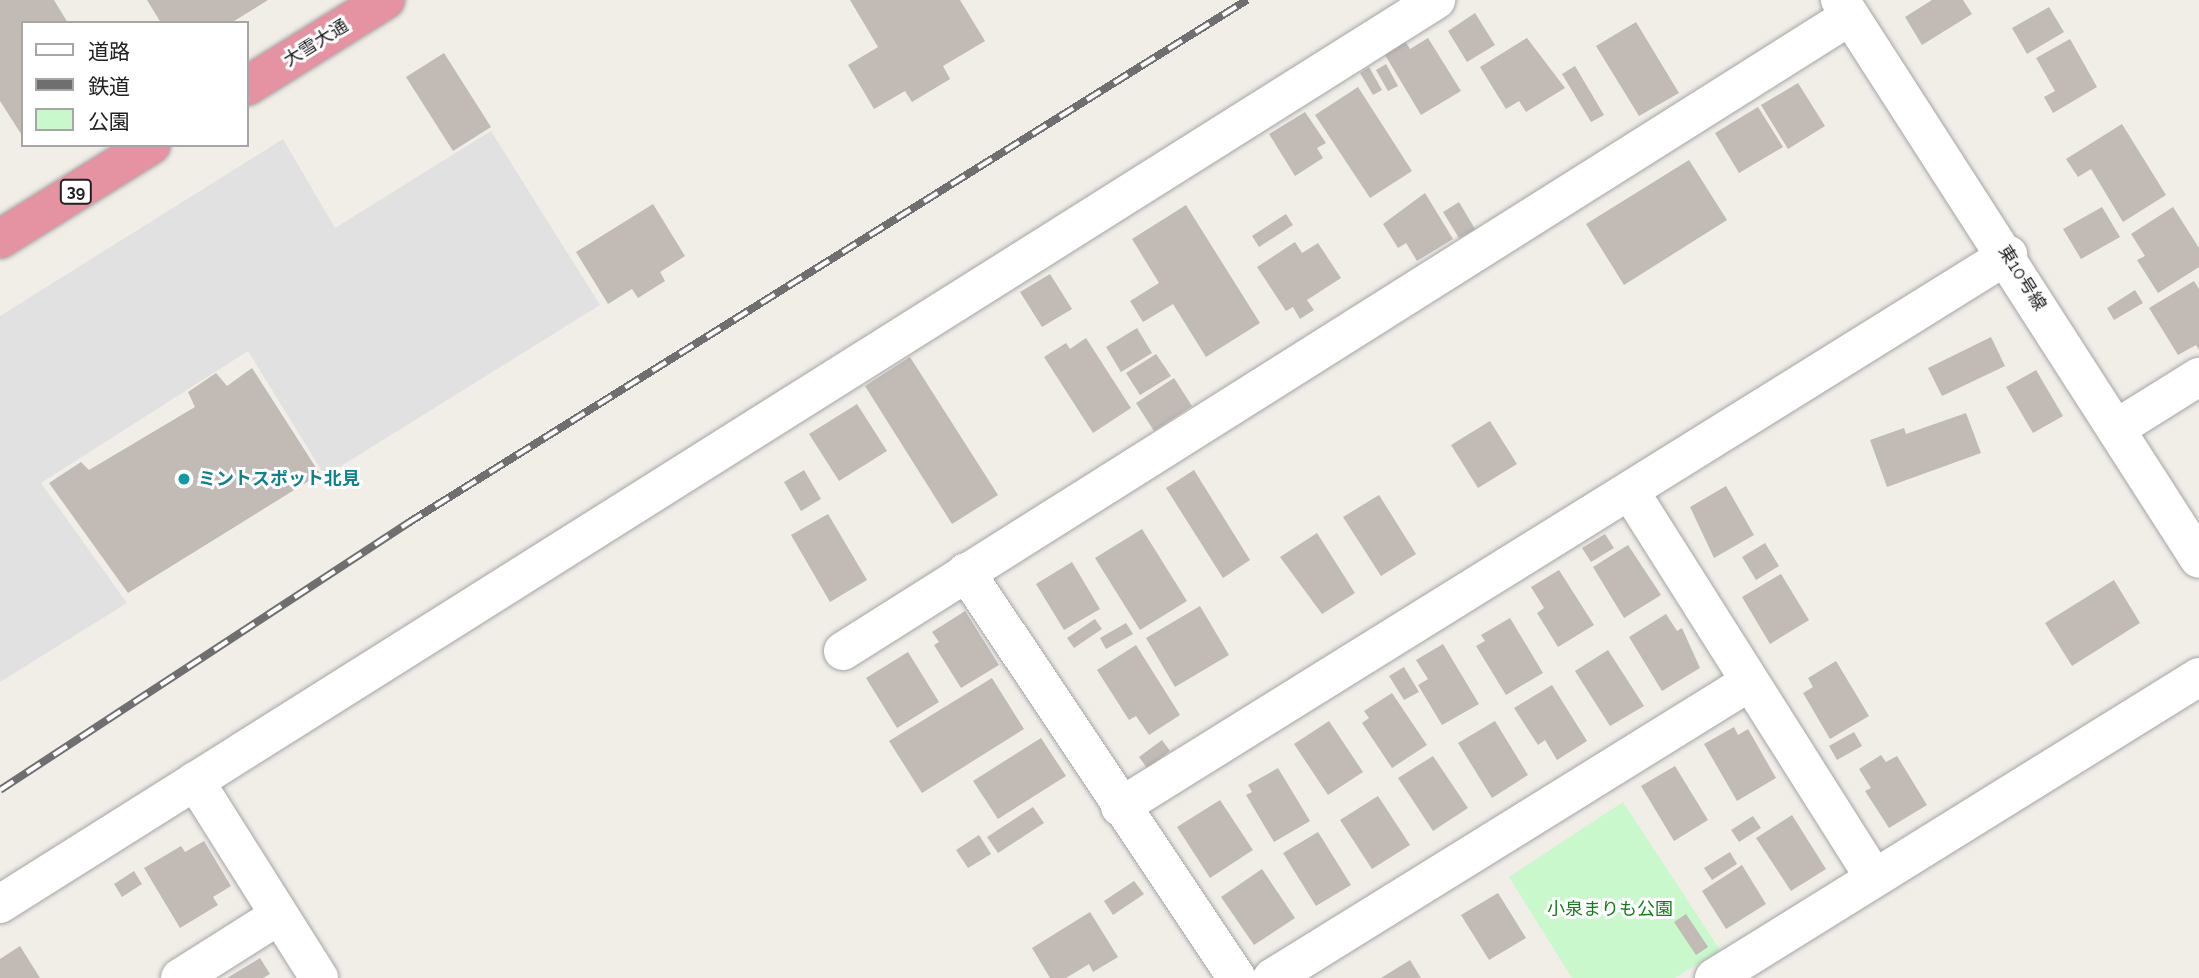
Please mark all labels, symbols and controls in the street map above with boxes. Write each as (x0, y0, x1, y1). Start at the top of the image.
street label: 大雪大通 (280, 15, 352, 71)
legend (21, 21, 248, 147)
text: 道路 (88, 39, 130, 64)
text: 鉄道 (88, 74, 130, 99)
text: 公園 (88, 109, 130, 134)
road number: 39 (58, 180, 94, 204)
street label: 東10号線 (1994, 241, 2050, 315)
place label: ミントスポット北見 (198, 468, 360, 490)
marker: ミントスポット北見 (176, 471, 192, 487)
park label: 小泉まりも公園 (1547, 898, 1673, 920)

